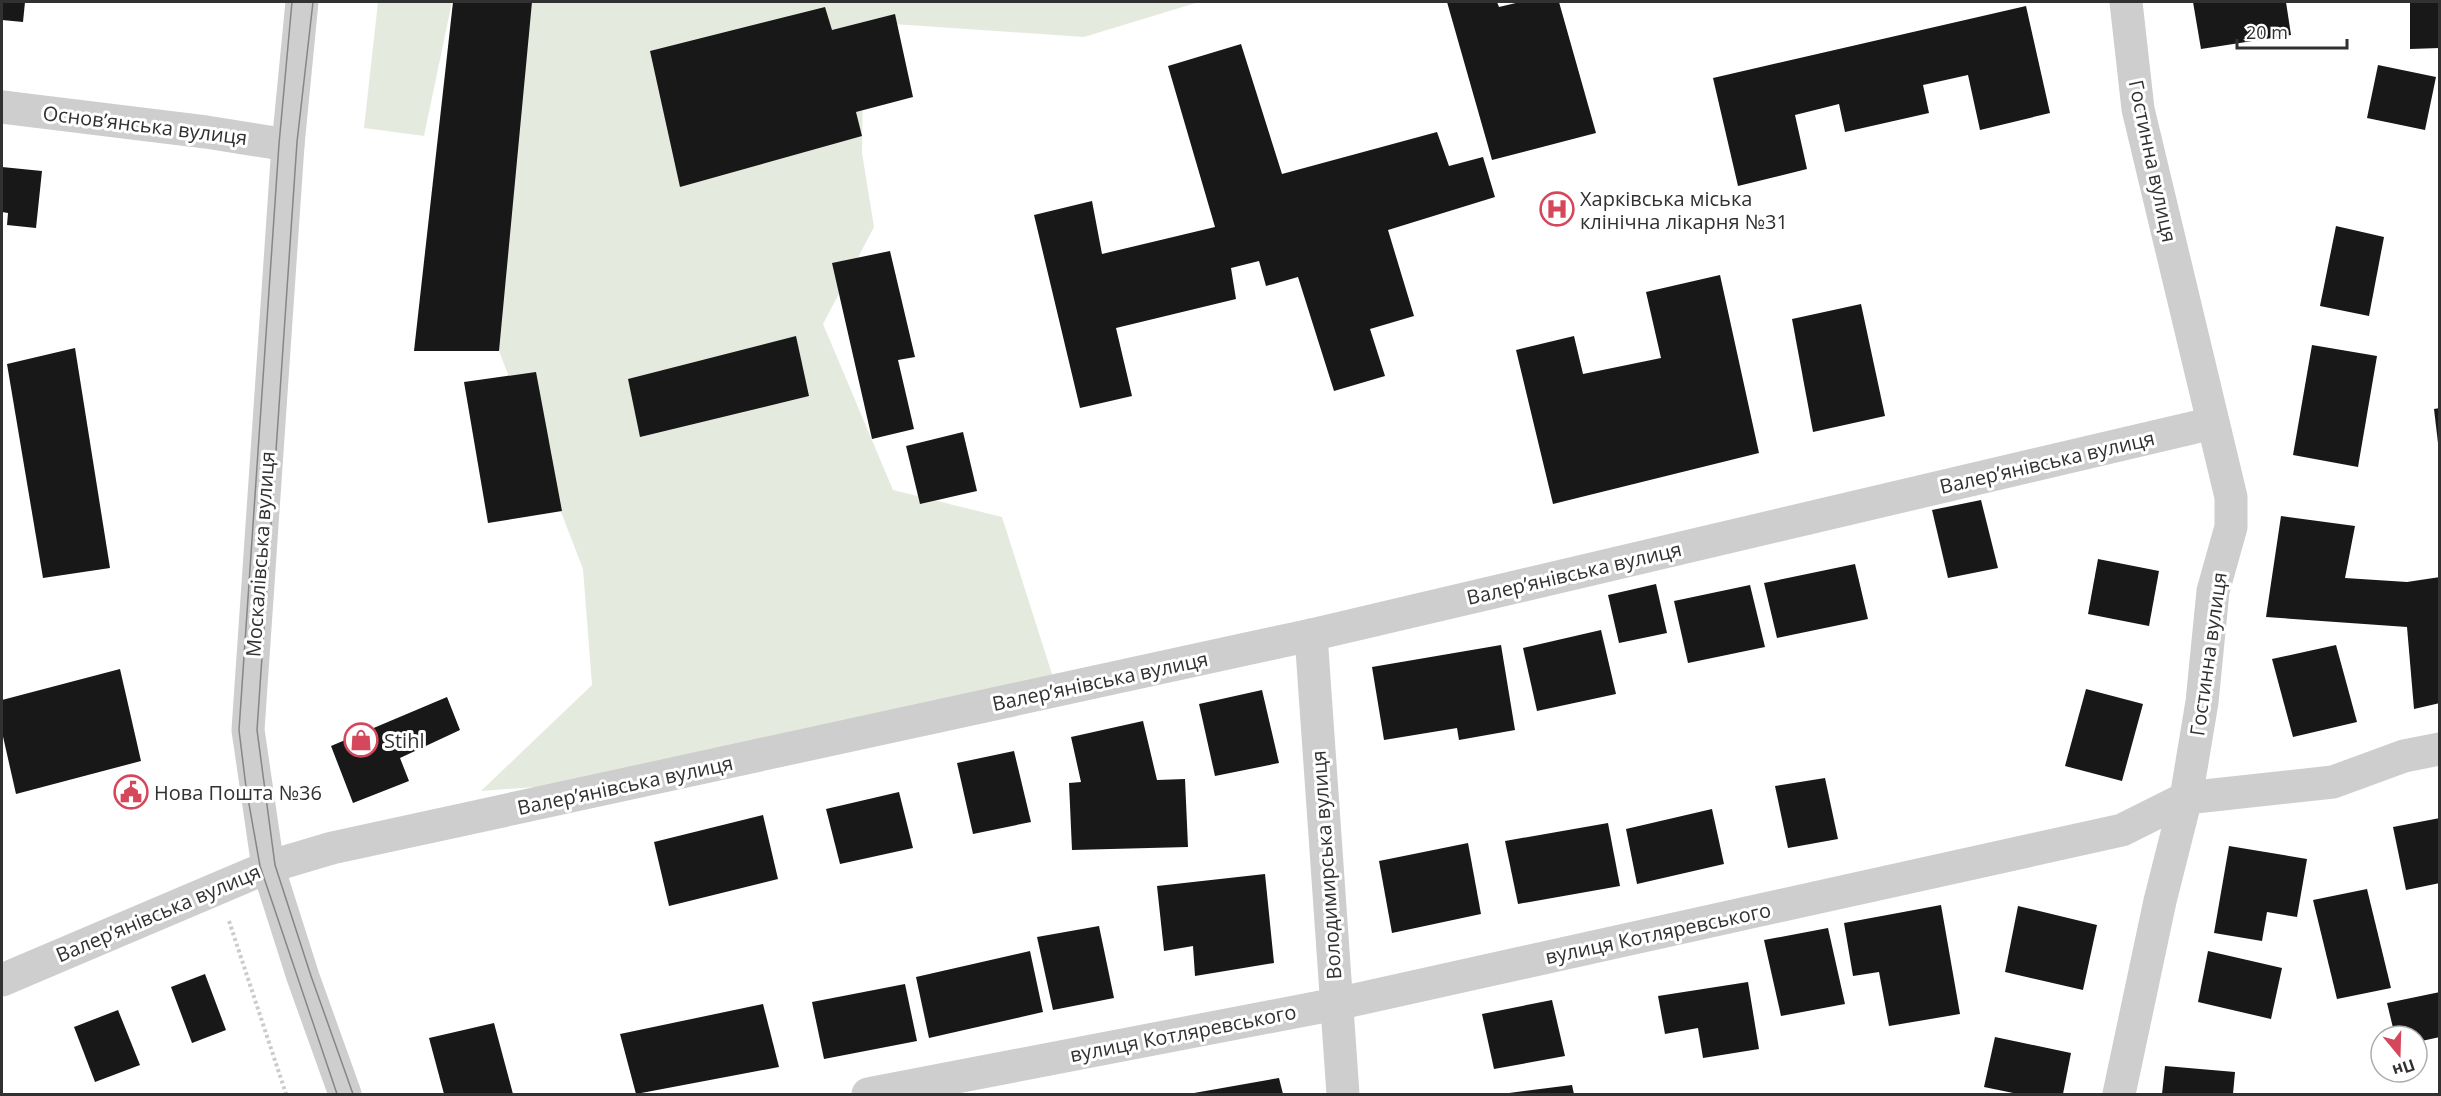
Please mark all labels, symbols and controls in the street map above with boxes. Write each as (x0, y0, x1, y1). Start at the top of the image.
scale bar (2237, 12, 2346, 50)
text: 20 m (2246, 20, 2288, 44)
street label: Гостинна вулиця (2123, 77, 2183, 245)
street label: Основ’янська вулиця (41, 99, 249, 151)
place label: Харківська міська клінічна лікарня №31 (1580, 185, 1788, 235)
hospital icon: Харківська міська клінічна лікарня №31 (1539, 191, 1575, 227)
street label: Валер’янівська вулиця (1937, 424, 2157, 500)
street label: Москалівська вулиця (239, 450, 281, 658)
street label: Валер’янівська вулиця (1464, 535, 1684, 611)
street label: Гостинна вулиця (2183, 570, 2233, 738)
street label: Валер’янівська вулиця (990, 645, 1210, 717)
shop icon: Stihl (343, 722, 379, 758)
place label: Stihl (384, 727, 424, 754)
street label: Валер’янівська вулиця (515, 749, 735, 821)
street label: Володимирська вулиця (1305, 750, 1347, 980)
public building icon: Нова Пошта №36 (113, 774, 149, 810)
place label: Нова Пошта №36 (154, 779, 322, 806)
street label: Валер’янівська вулиця (52, 858, 264, 968)
street label: вулиця Котляревського (1543, 896, 1773, 970)
street label: вулиця Котляревського (1068, 998, 1298, 1068)
north arrow (2369, 1024, 2429, 1084)
text: Пн (2390, 1054, 2418, 1082)

